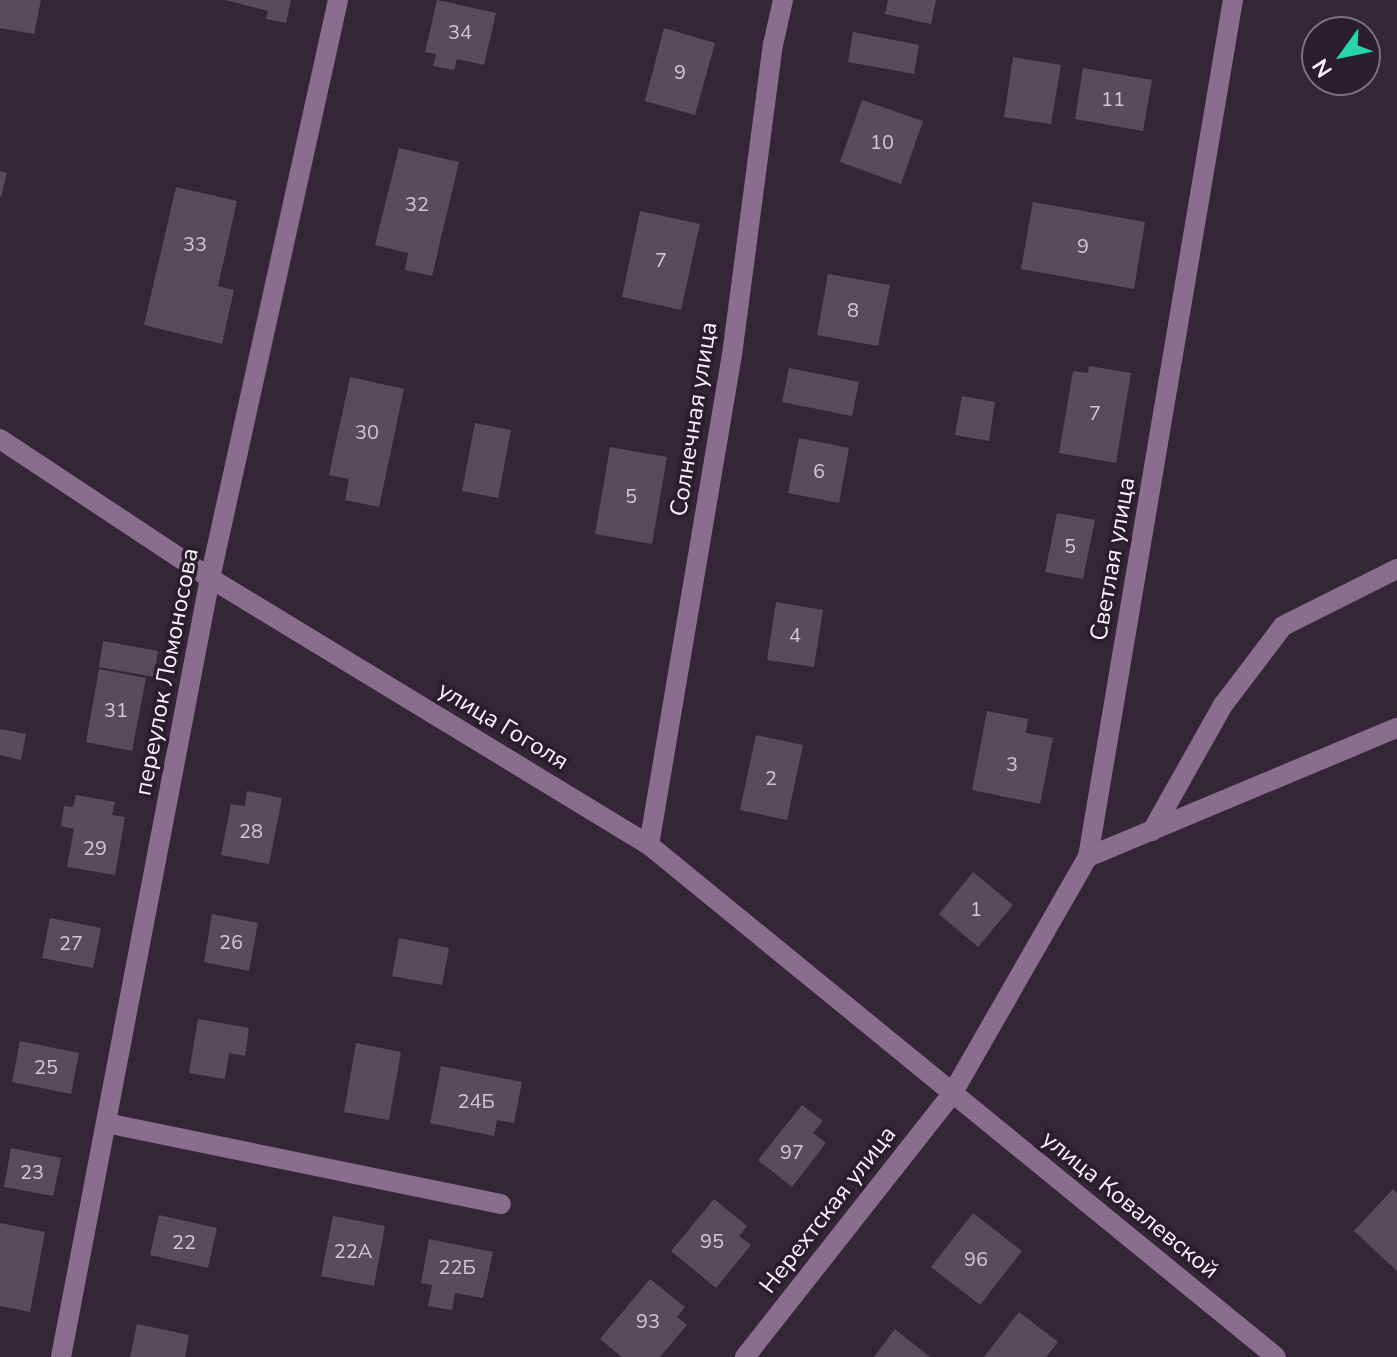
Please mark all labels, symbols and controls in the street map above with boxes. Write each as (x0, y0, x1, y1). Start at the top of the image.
north arrow (1301, 16, 1381, 96)
house number: 34 (448, 20, 472, 44)
text: N (1305, 53, 1340, 83)
house number: 9 (674, 60, 686, 84)
house number: 11 (1101, 87, 1125, 111)
house number: 10 (870, 130, 894, 154)
house number: 32 (405, 192, 429, 216)
house number: 33 (183, 232, 207, 256)
house number: 9 (1077, 234, 1089, 258)
house number: 7 (655, 248, 667, 272)
house number: 8 (847, 298, 859, 322)
street label: Солнечная улица (664, 320, 724, 518)
house number: 7 (1089, 401, 1101, 425)
house number: 30 (355, 420, 379, 444)
house number: 6 (813, 459, 825, 483)
street label: Светлая улица (1084, 475, 1142, 643)
house number: 5 (625, 484, 637, 508)
house number: 5 (1064, 534, 1076, 558)
street label: переулок Ломоносова (129, 546, 205, 798)
house number: 4 (789, 623, 801, 647)
street label: улица Гоголя (432, 676, 574, 776)
house number: 31 (104, 698, 128, 722)
house number: 3 (1006, 752, 1018, 776)
house number: 2 (765, 766, 777, 790)
house number: 28 (239, 819, 263, 843)
house number: 29 (83, 836, 107, 860)
house number: 1 (970, 897, 982, 921)
house number: 26 (219, 930, 243, 954)
house number: 27 (59, 931, 83, 955)
house number: 25 (34, 1055, 58, 1079)
house number: 24Б (457, 1089, 495, 1113)
street label: Нерехтская улица (754, 1120, 902, 1300)
street label: улица Ковалевской (1036, 1125, 1224, 1285)
house number: 97 (780, 1140, 804, 1164)
house number: 23 (20, 1160, 44, 1184)
house number: 95 (700, 1229, 724, 1253)
house number: 22 (172, 1230, 196, 1254)
house number: 22А (334, 1239, 372, 1263)
house number: 96 (964, 1247, 988, 1271)
house number: 22Б (438, 1255, 476, 1279)
house number: 93 (636, 1309, 660, 1333)

